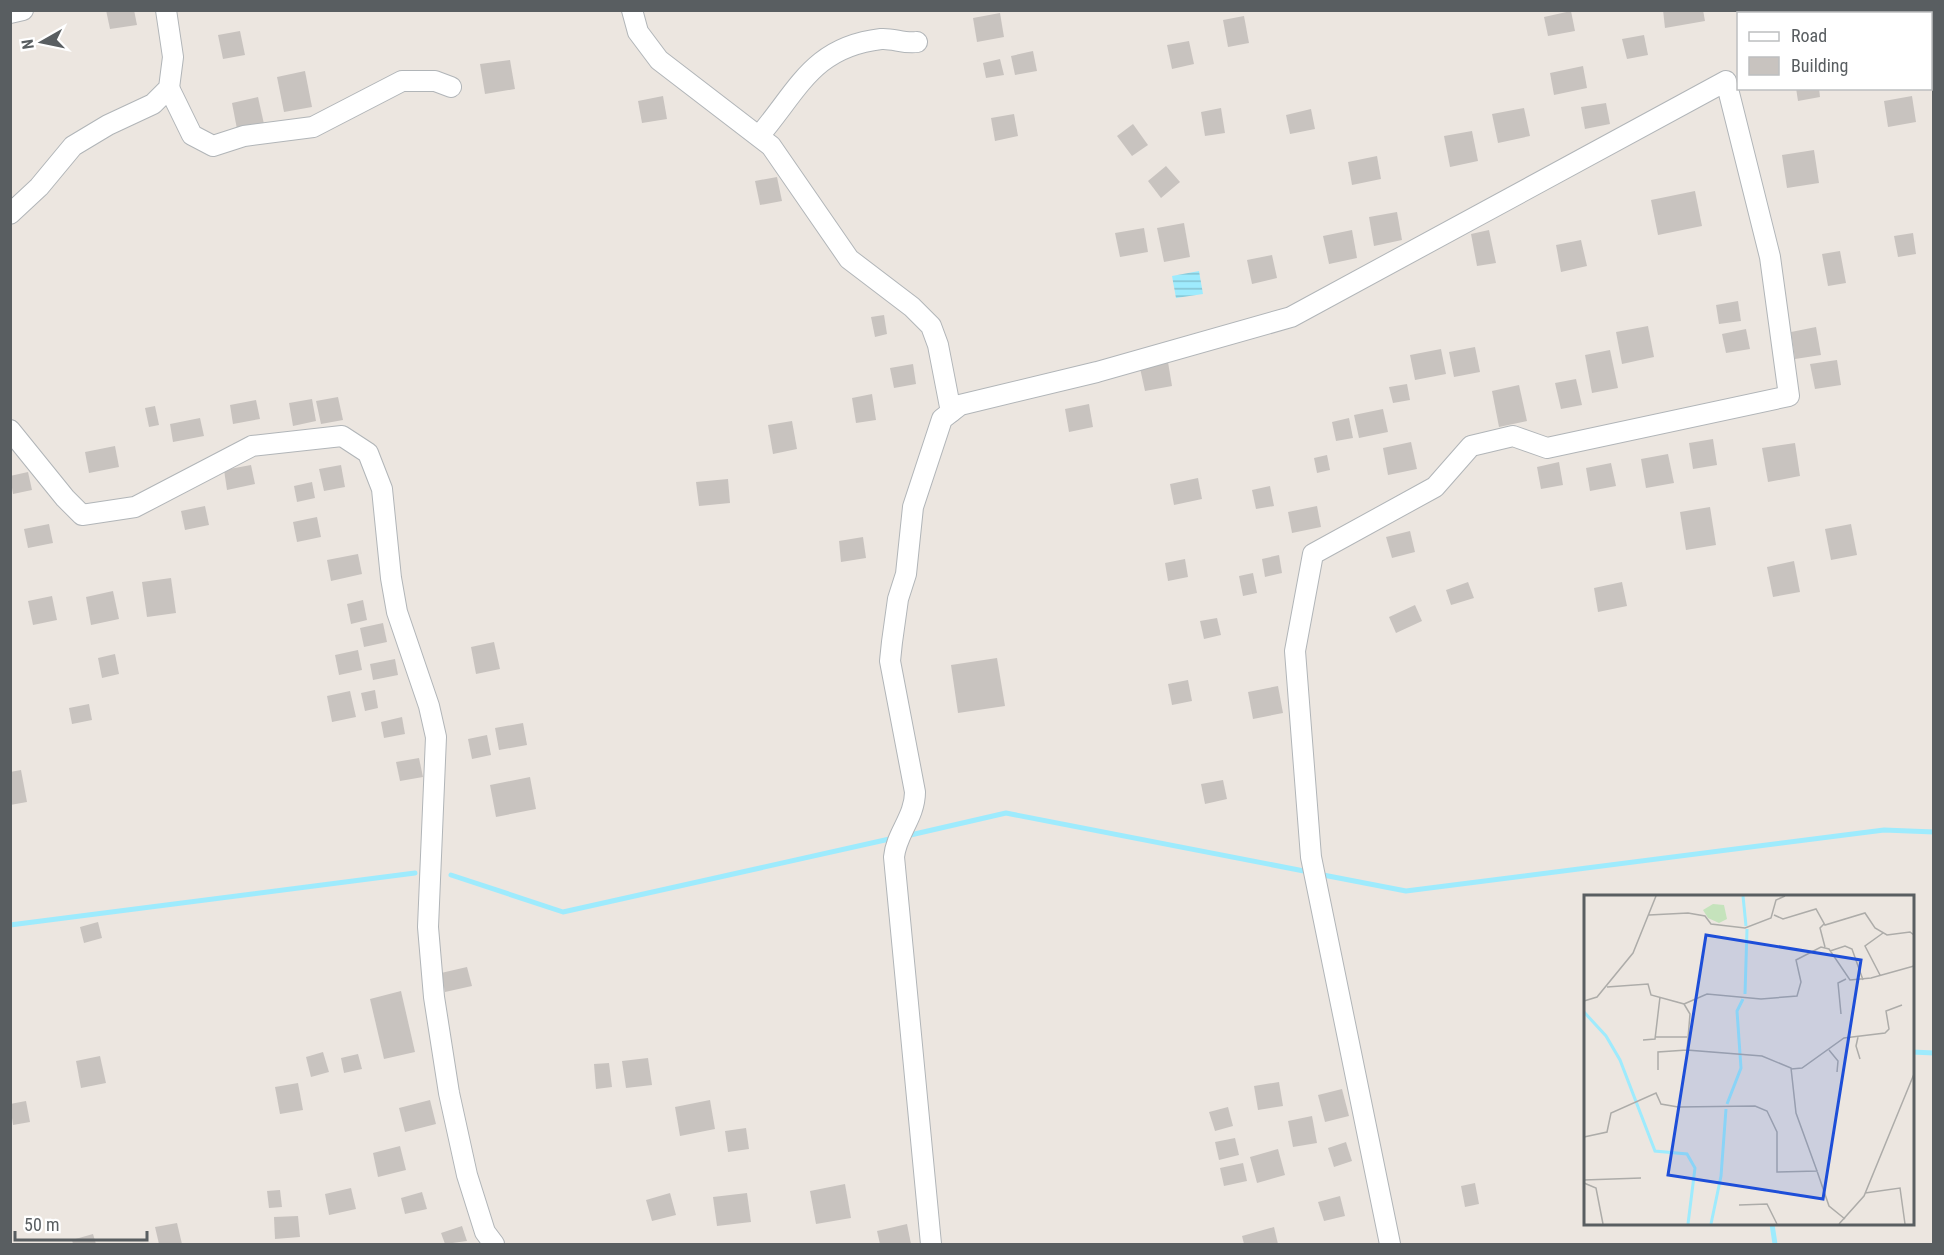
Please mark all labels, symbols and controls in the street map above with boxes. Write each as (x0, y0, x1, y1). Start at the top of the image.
north arrow (12, 12, 72, 72)
legend (1737, 12, 1932, 90)
text: Road (1791, 25, 1827, 46)
text: N (18, 38, 38, 51)
text: Building (1791, 55, 1848, 76)
inset map (1584, 895, 1914, 1225)
scale bar (15, 1204, 147, 1242)
text: 50 m (24, 1214, 59, 1235)

